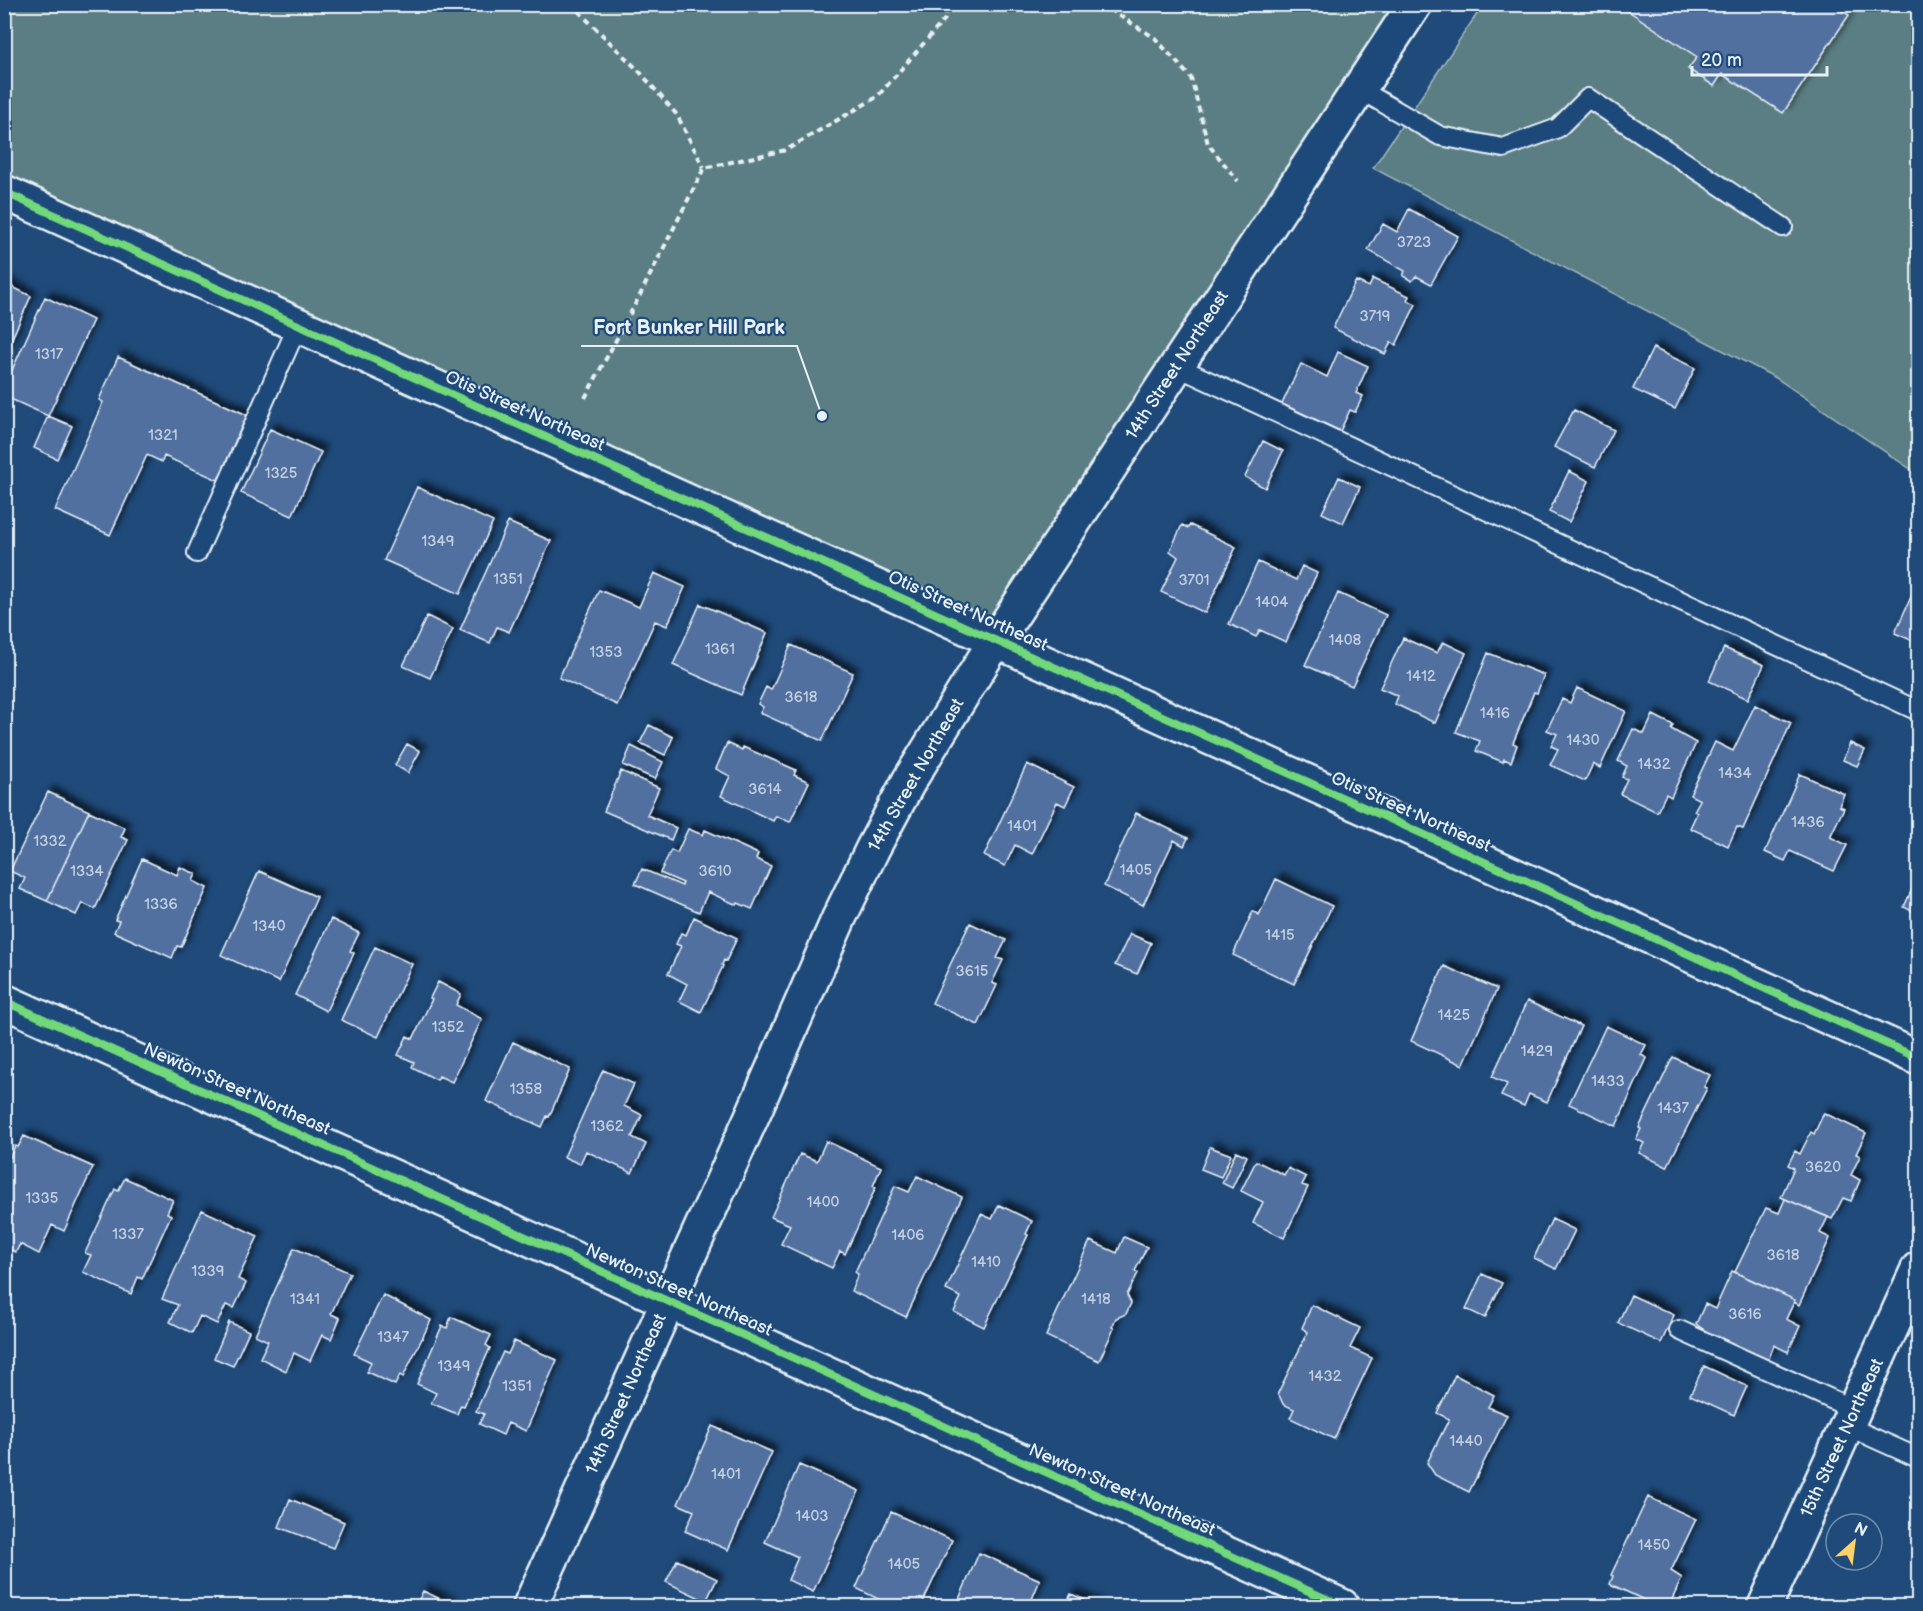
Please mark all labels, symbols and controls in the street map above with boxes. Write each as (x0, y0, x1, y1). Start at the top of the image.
scale bar (1692, 39, 1827, 77)
text: 20 m (1701, 50, 1742, 71)
house number: 3723 (1397, 233, 1431, 252)
street label: 14th Street Northeast (1121, 286, 1233, 443)
house number: 3719 (1359, 307, 1391, 326)
callout: Fort Bunker Hill Park (581, 308, 797, 346)
text: Fort Bunker Hill Park (593, 316, 785, 340)
house number: 1317 (35, 345, 64, 364)
street label: Otis Street Northeast (442, 366, 608, 456)
house number: 1321 (148, 426, 178, 445)
house number: 1325 (265, 464, 297, 483)
house number: 1349 (422, 532, 454, 551)
street label: Otis Street Northeast (885, 566, 1051, 656)
house number: 1351 (493, 570, 523, 589)
house number: 3701 (1178, 571, 1210, 590)
house number: 1404 (1256, 593, 1288, 612)
house number: 1408 (1329, 631, 1362, 650)
house number: 1361 (705, 640, 735, 659)
house number: 1353 (590, 643, 622, 662)
house number: 1412 (1406, 667, 1436, 686)
house number: 3618 (785, 688, 818, 707)
street label: 14th Street Northeast (864, 694, 969, 855)
house number: 1416 (1480, 704, 1510, 723)
house number: 1430 (1566, 731, 1600, 750)
house number: 1432 (1637, 755, 1671, 774)
house number: 1434 (1718, 764, 1752, 783)
street label: Otis Street Northeast (1328, 767, 1494, 857)
house number: 3614 (748, 780, 782, 799)
house number: 1436 (1791, 813, 1825, 832)
house number: 1401 (1007, 817, 1037, 836)
house number: 1332 (33, 832, 67, 851)
house number: 1405 (1120, 861, 1152, 880)
house number: 1334 (70, 862, 104, 881)
house number: 3610 (698, 862, 732, 881)
house number: 1336 (144, 895, 178, 914)
house number: 1340 (252, 917, 286, 936)
house number: 1415 (1265, 926, 1295, 945)
house number: 3615 (956, 962, 988, 981)
house number: 1425 (1438, 1006, 1470, 1025)
house number: 1352 (432, 1018, 464, 1037)
street label: Newton Street Northeast (141, 1038, 334, 1140)
house number: 1429 (1521, 1042, 1553, 1061)
house number: 1433 (1591, 1072, 1625, 1091)
house number: 1358 (510, 1080, 542, 1099)
house number: 1437 (1657, 1099, 1689, 1118)
house number: 1362 (590, 1117, 624, 1136)
house number: 3620 (1805, 1158, 1841, 1177)
house number: 1335 (26, 1189, 58, 1208)
house number: 1400 (807, 1193, 839, 1212)
house number: 1337 (112, 1225, 144, 1244)
house number: 1406 (892, 1226, 924, 1245)
street label: Newton Street Northeast (583, 1239, 776, 1341)
house number: 3618 (1767, 1246, 1800, 1265)
house number: 1410 (971, 1253, 1001, 1272)
house number: 1339 (192, 1262, 224, 1281)
house number: 1341 (290, 1290, 320, 1309)
house number: 1418 (1081, 1290, 1111, 1309)
house number: 3616 (1728, 1305, 1762, 1324)
street label: 14th Street Northeast (581, 1310, 671, 1477)
house number: 1347 (377, 1328, 409, 1347)
street label: 15th Street Northeast (1796, 1355, 1888, 1521)
house number: 1349 (438, 1357, 470, 1376)
house number: 1432 (1308, 1367, 1342, 1386)
house number: 1351 (502, 1377, 532, 1396)
house number: 1440 (1450, 1432, 1483, 1451)
street label: Newton Street Northeast (1026, 1439, 1219, 1541)
house number: 1401 (711, 1465, 741, 1484)
house number: 1403 (795, 1507, 829, 1526)
north arrow (1824, 1512, 1884, 1572)
text: N (1851, 1519, 1870, 1541)
house number: 1450 (1638, 1536, 1670, 1555)
house number: 1405 (888, 1555, 920, 1574)

